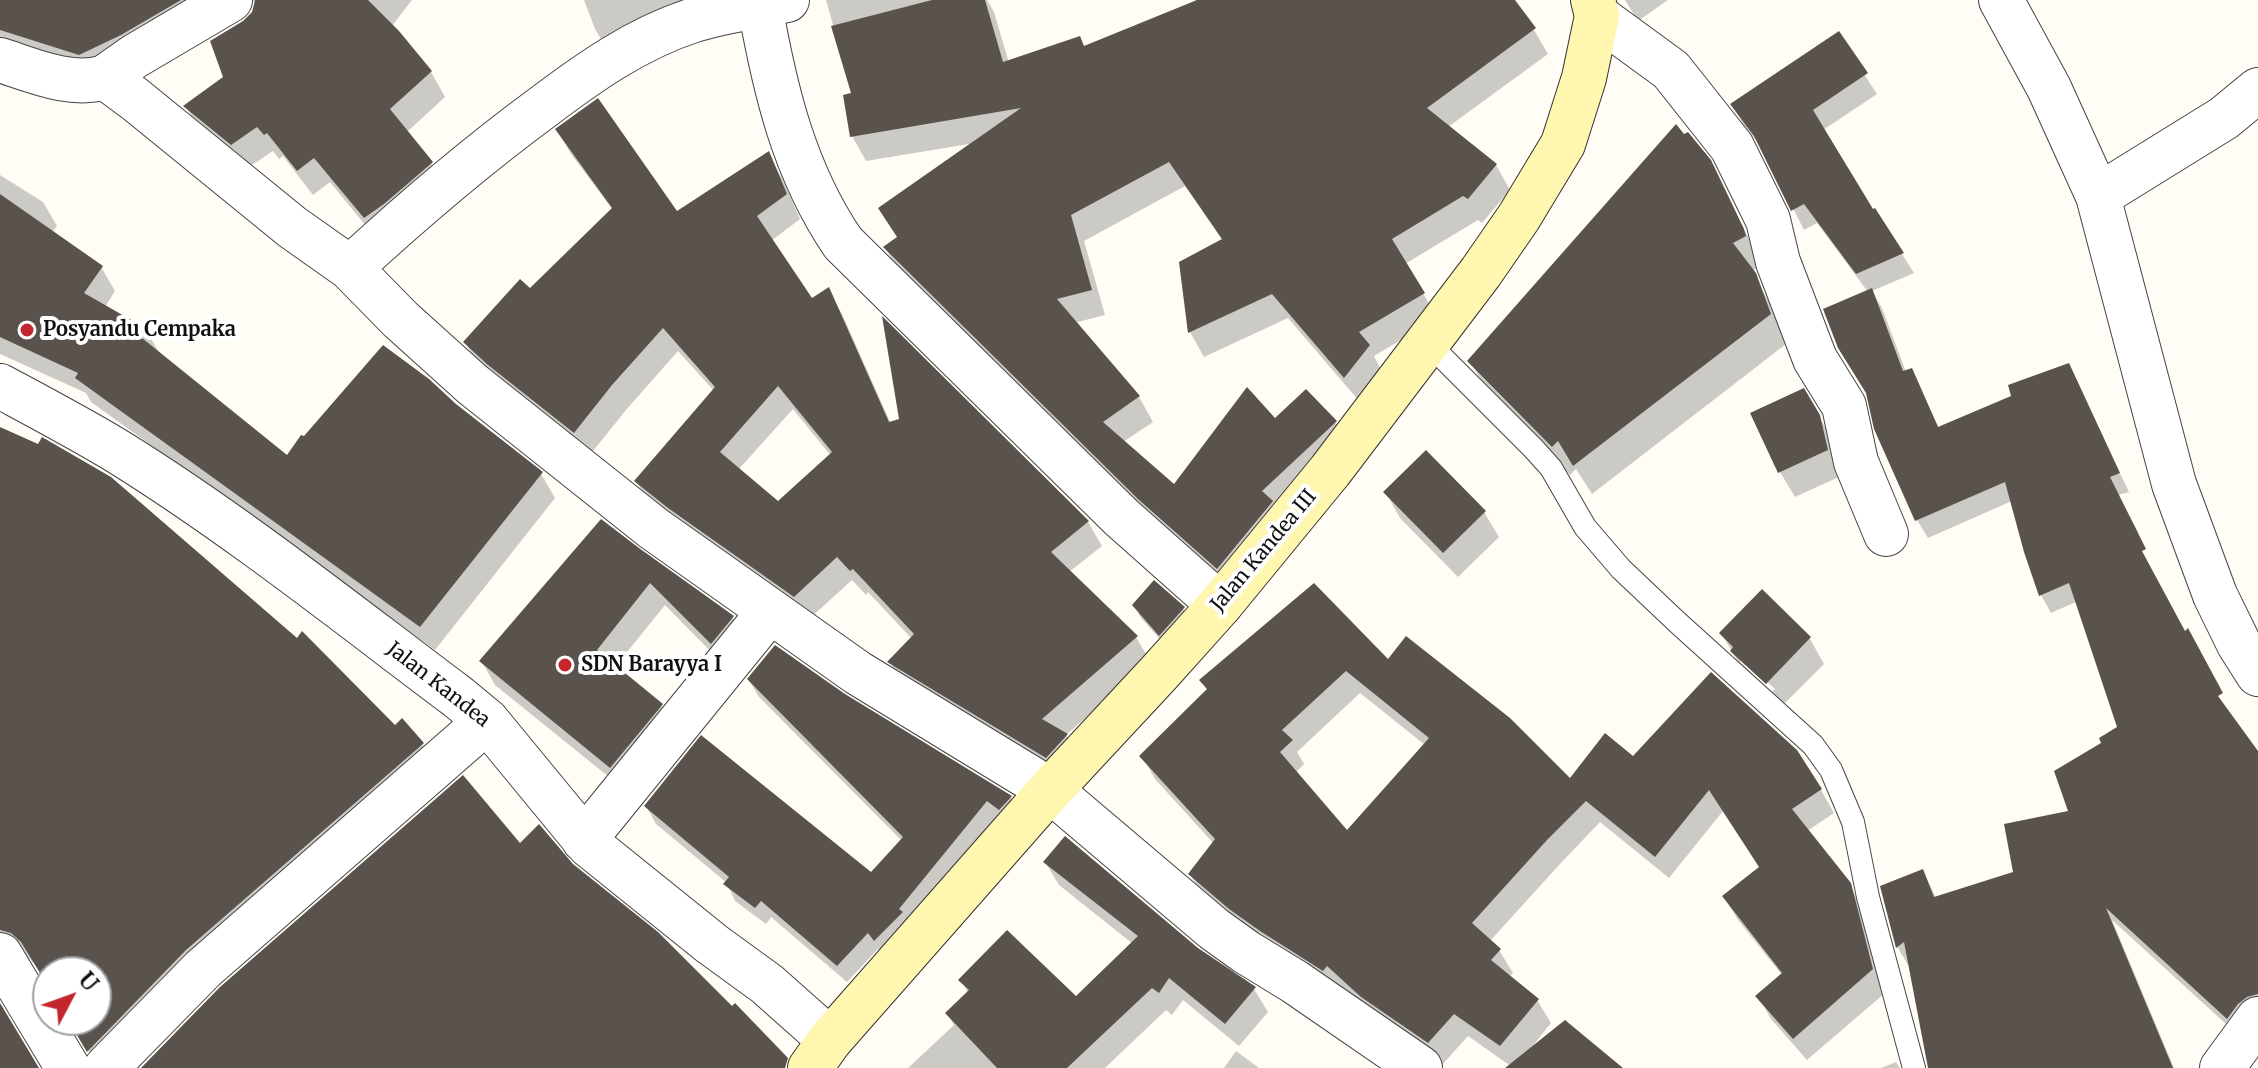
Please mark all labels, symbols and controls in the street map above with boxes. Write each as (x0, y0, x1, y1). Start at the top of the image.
place label: Posyandu Cempaka (43, 318, 236, 342)
marker: Posyandu Cempaka (18, 321, 36, 339)
street label: Jalan Kandea III (1206, 485, 1322, 617)
street label: Jalan Kandea (382, 637, 494, 733)
place label: SDN Barayya I (581, 653, 722, 677)
marker: SDN Barayya I (556, 656, 574, 674)
north arrow (32, 956, 112, 1036)
text: U (73, 966, 105, 997)

